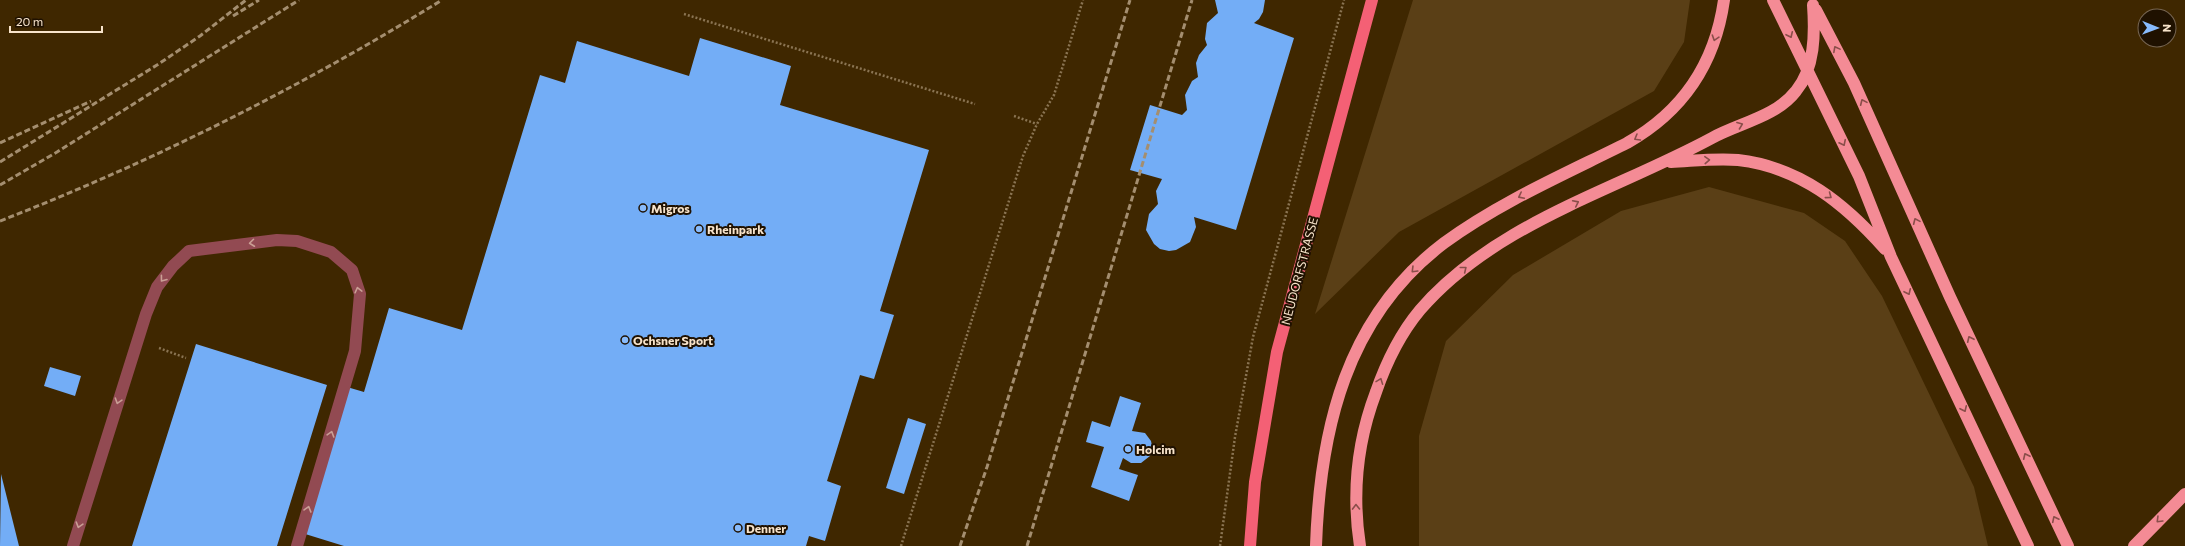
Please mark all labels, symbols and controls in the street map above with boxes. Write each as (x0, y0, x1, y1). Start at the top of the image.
scale bar (10, 8, 102, 34)
north arrow (2137, 8, 2177, 48)
text: 20 m (16, 14, 43, 28)
text: N (2161, 24, 2174, 32)
one-way arrow (1785, 31, 1793, 38)
one-way arrow (1711, 34, 1720, 41)
one-way arrow (1833, 46, 1841, 53)
one-way arrow (1859, 99, 1867, 106)
one-way arrow (1736, 121, 1743, 129)
one-way arrow (1634, 133, 1641, 140)
one-way arrow (1838, 138, 1846, 146)
one-way arrow (1704, 156, 1710, 165)
one-way arrow (1517, 191, 1525, 199)
one-way arrow (1825, 191, 1832, 198)
one-way arrow (1571, 200, 1579, 208)
place label: Migros (651, 201, 690, 215)
marker: Migros (638, 203, 648, 213)
street label: NEUDORFSTRASSE (1278, 216, 1320, 326)
one-way arrow (1913, 217, 1921, 225)
place label: Rheinpark (707, 222, 764, 236)
marker: Rheinpark (694, 224, 704, 234)
one-way arrow (248, 238, 255, 247)
one-way arrow (1411, 265, 1419, 273)
one-way arrow (1460, 267, 1467, 274)
one-way arrow (161, 275, 168, 282)
one-way arrow (354, 286, 363, 293)
one-way arrow (1903, 287, 1911, 295)
place label: Ochsner Sport (633, 333, 713, 347)
marker: Ochsner Sport (620, 335, 630, 345)
one-way arrow (1967, 336, 1975, 343)
one-way arrow (1375, 377, 1383, 384)
one-way arrow (114, 397, 123, 404)
one-way arrow (1959, 405, 1967, 413)
one-way arrow (326, 430, 335, 437)
place label: Holcim (1136, 442, 1175, 456)
marker: Holcim (1123, 444, 1133, 454)
one-way arrow (2023, 453, 2031, 461)
one-way arrow (1352, 504, 1361, 510)
one-way arrow (303, 505, 312, 512)
one-way arrow (2052, 515, 2060, 523)
one-way arrow (2157, 515, 2164, 523)
one-way arrow (75, 521, 84, 528)
place label: Denner (746, 521, 786, 535)
marker: Denner (733, 523, 743, 533)

